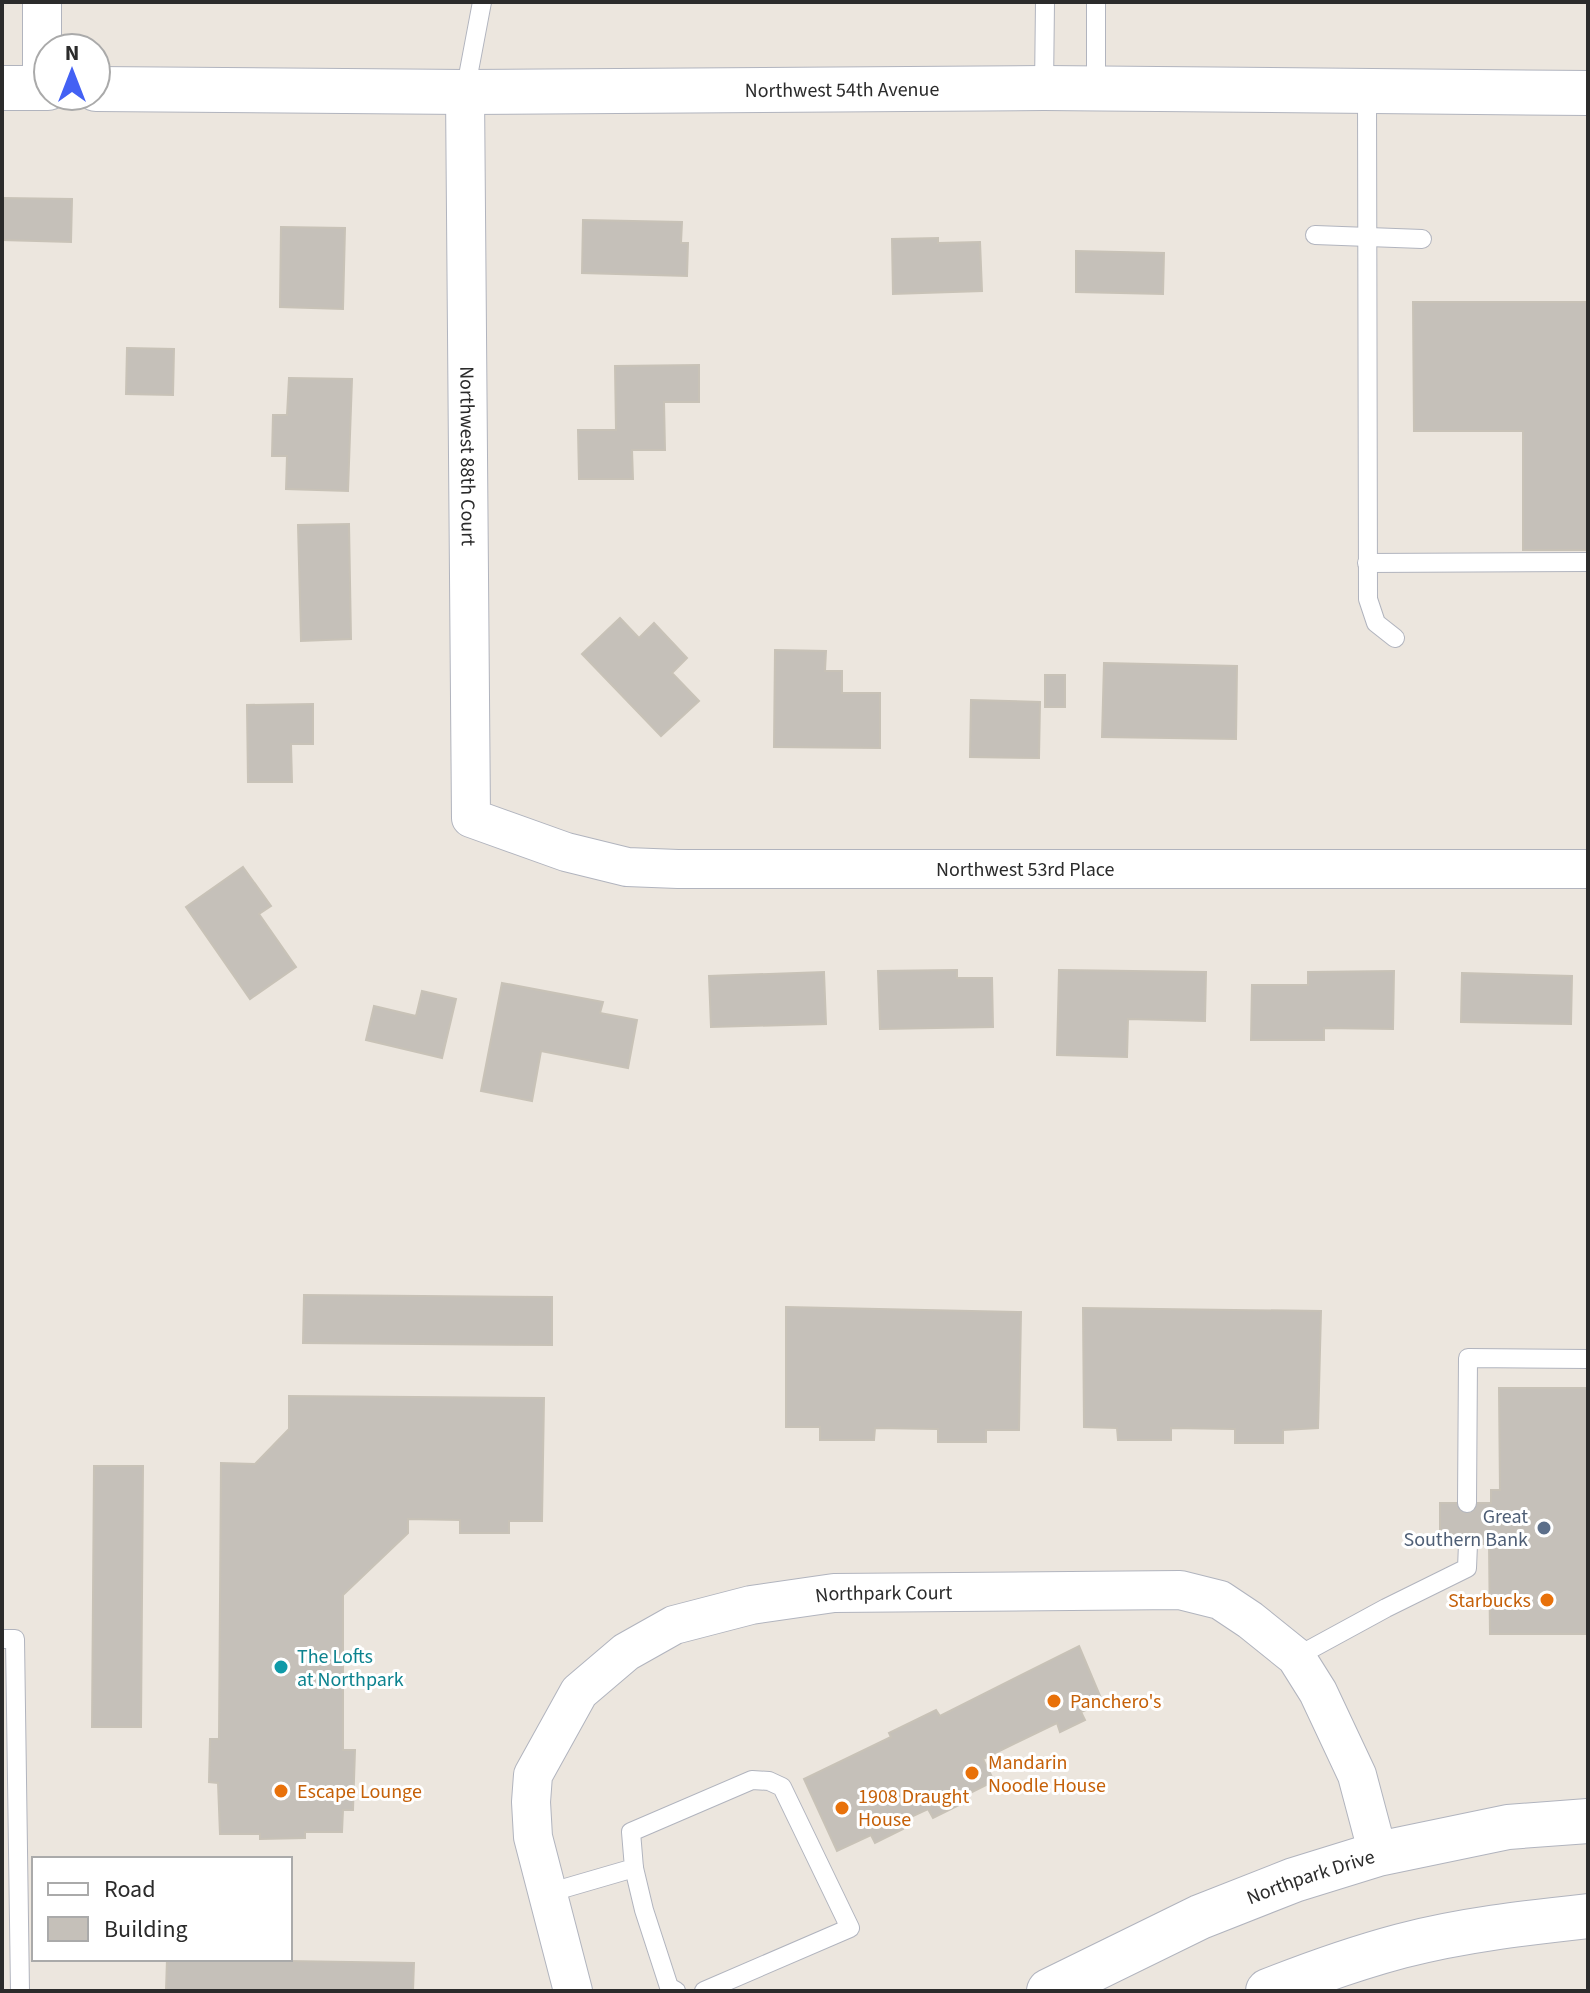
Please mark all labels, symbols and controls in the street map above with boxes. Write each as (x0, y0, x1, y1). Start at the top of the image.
north arrow (32, 32, 112, 112)
text: N (65, 37, 79, 69)
street label: Northwest 54th Avenue (745, 76, 939, 105)
street label: Northwest 88th Court (452, 366, 482, 546)
street label: Northwest 53rd Place (936, 856, 1114, 884)
place label: Great Southern Bank (1403, 1503, 1528, 1554)
marker: Great Southern Bank (1535, 1519, 1553, 1537)
street label: Northpark Court (813, 1579, 953, 1611)
place label: Starbucks (1448, 1587, 1531, 1615)
marker: Starbucks (1538, 1591, 1556, 1609)
place label: The Lofts at Northpark (297, 1643, 404, 1694)
marker: The Lofts at Northpark (272, 1658, 290, 1676)
place label: Panchero's (1070, 1688, 1161, 1716)
marker: Panchero's (1045, 1692, 1063, 1710)
place label: Mandarin Noodle House (988, 1749, 1106, 1800)
marker: Mandarin Noodle House (963, 1764, 981, 1782)
place label: Escape Lounge (297, 1778, 422, 1806)
marker: Escape Lounge (272, 1782, 290, 1800)
place label: 1908 Draught House (858, 1783, 969, 1834)
marker: 1908 Draught House (833, 1799, 851, 1817)
street label: Northpark Drive (1243, 1843, 1378, 1912)
legend (32, 1857, 292, 1961)
text: Road (104, 1872, 156, 1907)
text: Building (104, 1912, 188, 1947)

